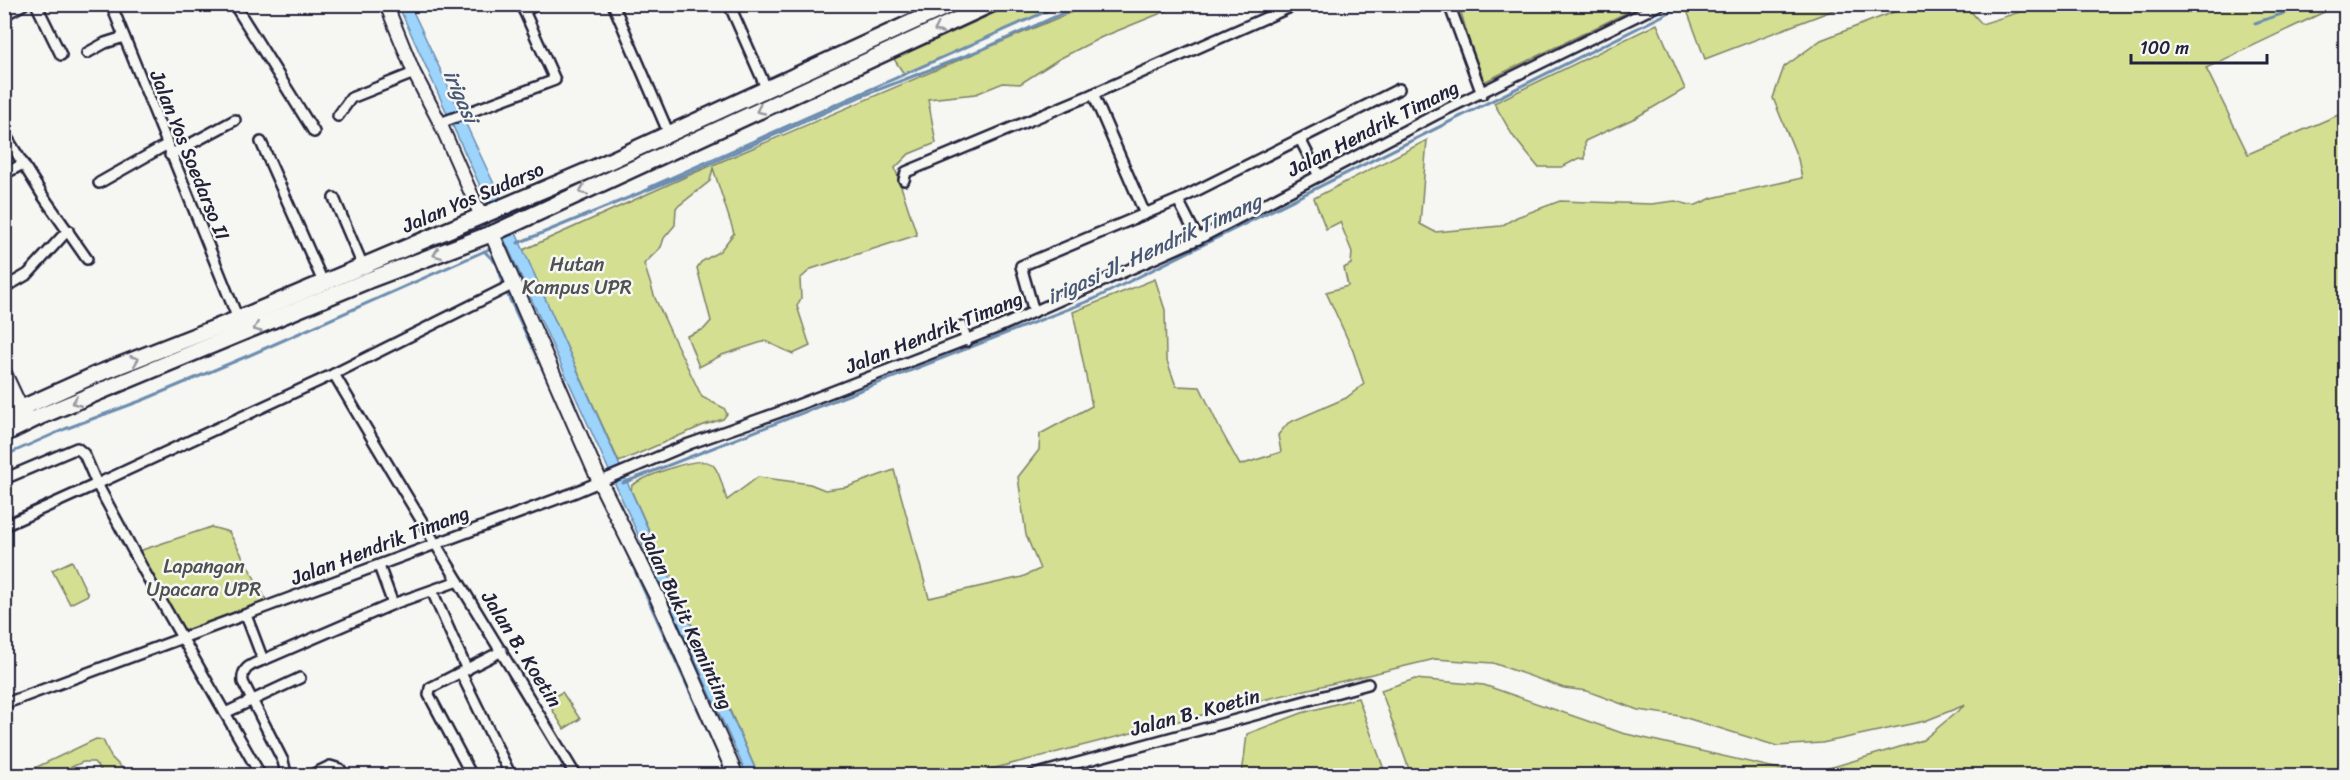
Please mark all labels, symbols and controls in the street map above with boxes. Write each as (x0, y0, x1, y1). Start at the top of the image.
one-way arrow (933, 22, 944, 34)
scale bar (2131, 27, 2268, 65)
text: 100 m (2140, 32, 2189, 64)
water label: irigasi (432, 63, 491, 133)
street label: Jalan Yos Soedarso II (139, 64, 240, 246)
street label: Jalan Hendrik Timang (1280, 70, 1465, 187)
one-way arrow (756, 103, 767, 115)
street label: Jalan Yos Sudarso (396, 152, 550, 244)
water label: irigasi Jl. Hendrik Timang (1040, 181, 1270, 316)
one-way arrow (579, 184, 590, 196)
one-way arrow (433, 247, 444, 259)
park label: Hutan Kampus UPR (522, 247, 632, 305)
street label: Jalan Hendrik Timang (839, 281, 1028, 384)
one-way arrow (252, 321, 263, 333)
one-way arrow (130, 354, 140, 367)
one-way arrow (72, 395, 83, 407)
street label: Jalan Hendrik Timang (285, 495, 475, 596)
street label: Jalan Bukit Keminting (629, 524, 743, 716)
park label: Lapangan Upacara UPR (147, 549, 261, 607)
street label: Jalan B. Koetin (471, 583, 572, 715)
street label: Jalan B. Koetin (1126, 678, 1264, 747)

